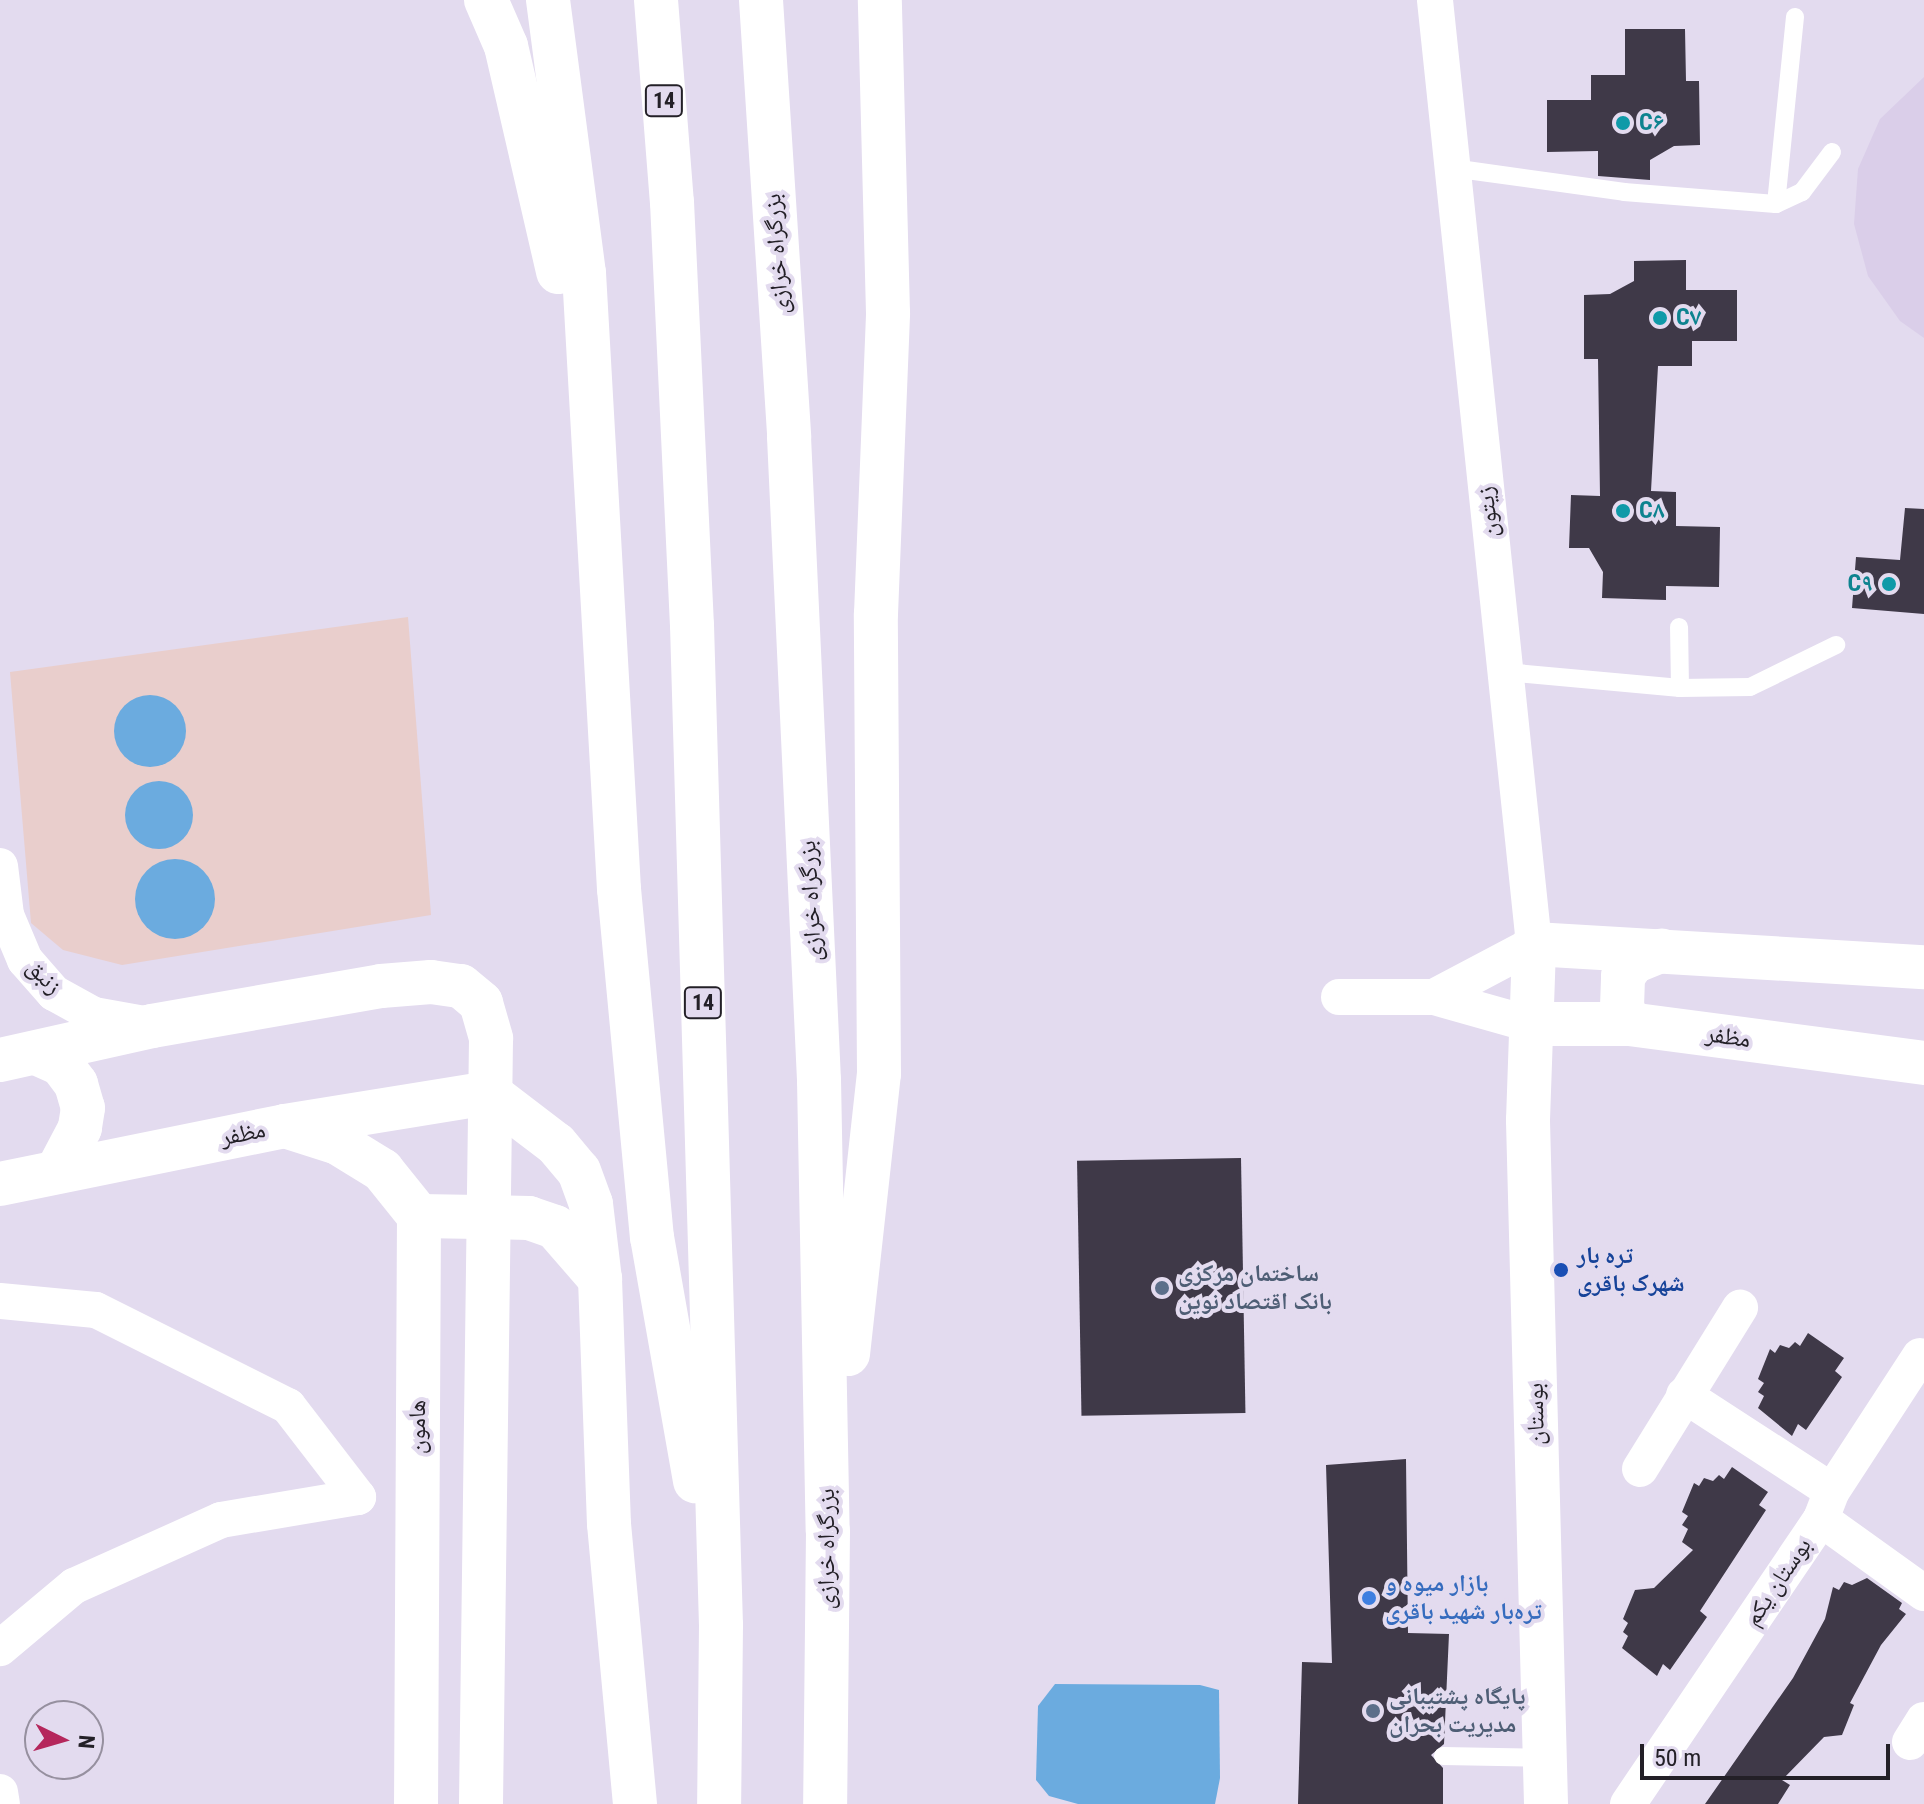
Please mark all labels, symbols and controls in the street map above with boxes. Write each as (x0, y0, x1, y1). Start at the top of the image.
road number: 14 (644, 83, 684, 119)
place label: C۶ (1639, 109, 1664, 137)
marker: C۶ (1614, 114, 1632, 132)
street label: بزرگراه خرازی (758, 193, 796, 315)
place label: C۷ (1676, 304, 1701, 332)
marker: C۷ (1651, 309, 1669, 327)
street label: زیتون (1471, 485, 1505, 539)
place label: C۸ (1639, 497, 1664, 525)
marker: C۸ (1614, 502, 1632, 520)
place label: C۹ (1848, 570, 1873, 598)
marker: C۹ (1880, 575, 1898, 593)
street label: بزرگراه خرازی (793, 840, 829, 962)
street label: زنبق (20, 953, 68, 1001)
road number: 14 (683, 985, 723, 1021)
street label: مظفر (1704, 1020, 1752, 1054)
street label: مظفر (218, 1116, 268, 1152)
place label: تره بار شهرک باقری (1577, 1242, 1685, 1298)
place label: ساختمان مرکزی بانک اقتصاد نوین (1178, 1260, 1332, 1316)
marker: تره بار شهرک باقری (1552, 1261, 1570, 1279)
marker: ساختمان مرکزی بانک اقتصاد نوین (1153, 1279, 1171, 1297)
street label: بوستان (1521, 1383, 1551, 1445)
street label: هامون (404, 1400, 432, 1454)
street label: بزرگراه خرازی (813, 1489, 841, 1609)
street label: بوستان یکم (1738, 1533, 1818, 1631)
place label: بازار میوه و تره‌بار شهید باقری (1385, 1570, 1542, 1626)
marker: بازار میوه و تره‌بار شهید باقری (1360, 1589, 1378, 1607)
place label: پایگاه پشتیبانی مدیریت بحران (1389, 1683, 1526, 1739)
north arrow (24, 1700, 104, 1780)
marker: پایگاه پشتیبانی مدیریت بحران (1364, 1702, 1382, 1720)
scale bar (1644, 1728, 1894, 1778)
text: N (73, 1734, 99, 1750)
text: 50 m (1654, 1744, 1701, 1772)

